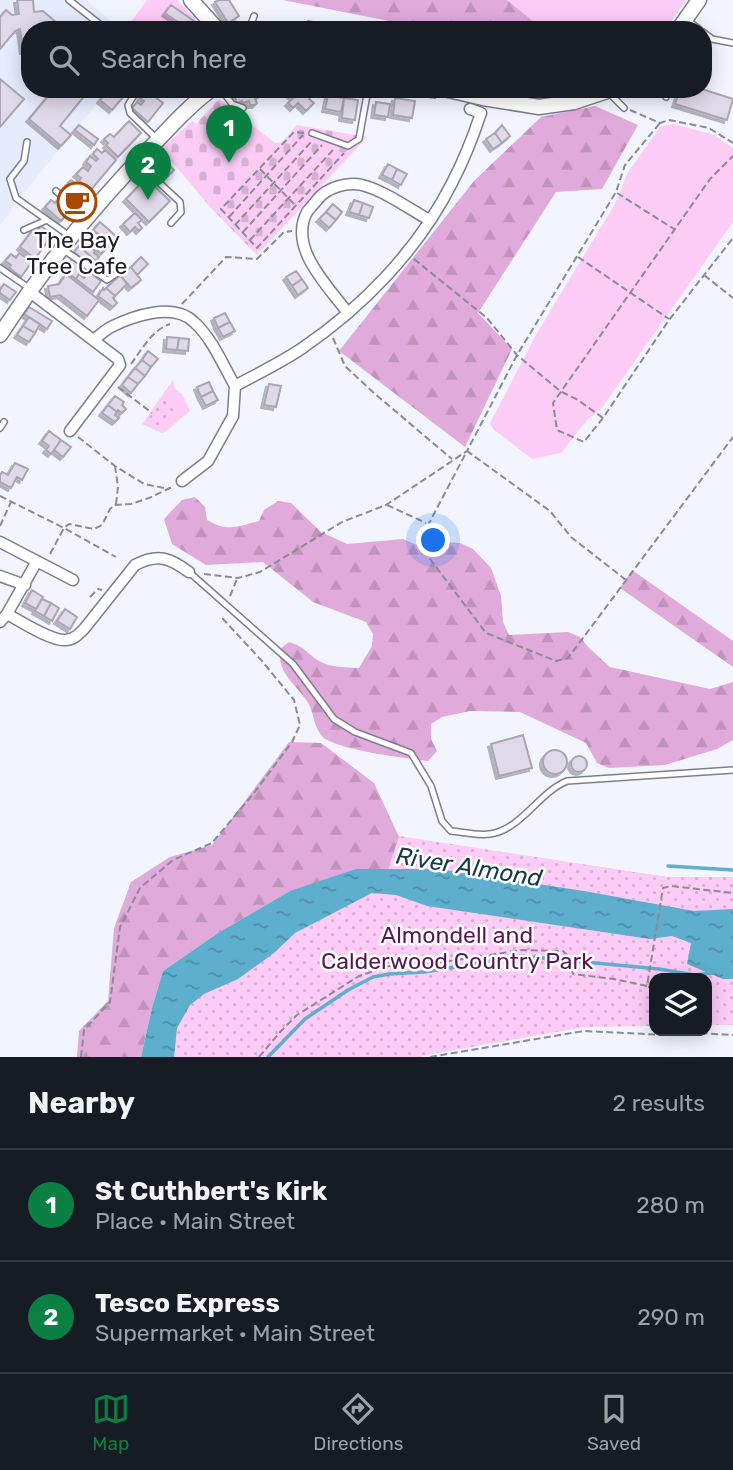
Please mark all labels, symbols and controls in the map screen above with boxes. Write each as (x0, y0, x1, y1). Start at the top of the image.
search box (21, 21, 712, 98)
icon: search (45, 41, 83, 79)
text: Search here (101, 44, 247, 75)
pin: 1 (206, 105, 252, 163)
pin: 2 (125, 142, 171, 200)
cafe icon: The Bay Tree Cafe (56, 181, 98, 223)
place label: The Bay Tree Cafe (27, 226, 127, 280)
your location (416, 523, 450, 557)
water label: River Almond (394, 842, 545, 892)
park label: Almondell and Calderwood Country Park (321, 921, 593, 975)
map controls (649, 973, 712, 1036)
button: layers (649, 973, 712, 1036)
text: Nearby (28, 1085, 135, 1121)
text: 2 results (613, 1089, 705, 1117)
text: St Cuthbert's Kirk (95, 1176, 327, 1207)
text: 1 (45, 1191, 57, 1219)
text: 280 m (636, 1191, 705, 1219)
text: Place · Main Street (95, 1207, 295, 1235)
text: Tesco Express (95, 1288, 280, 1319)
text: 2 (44, 1303, 58, 1331)
text: 290 m (637, 1303, 705, 1331)
text: Supermarket · Main Street (95, 1319, 375, 1347)
tab: Map (92, 1390, 130, 1455)
tab: Directions (313, 1390, 403, 1455)
tab: Saved (587, 1390, 641, 1455)

